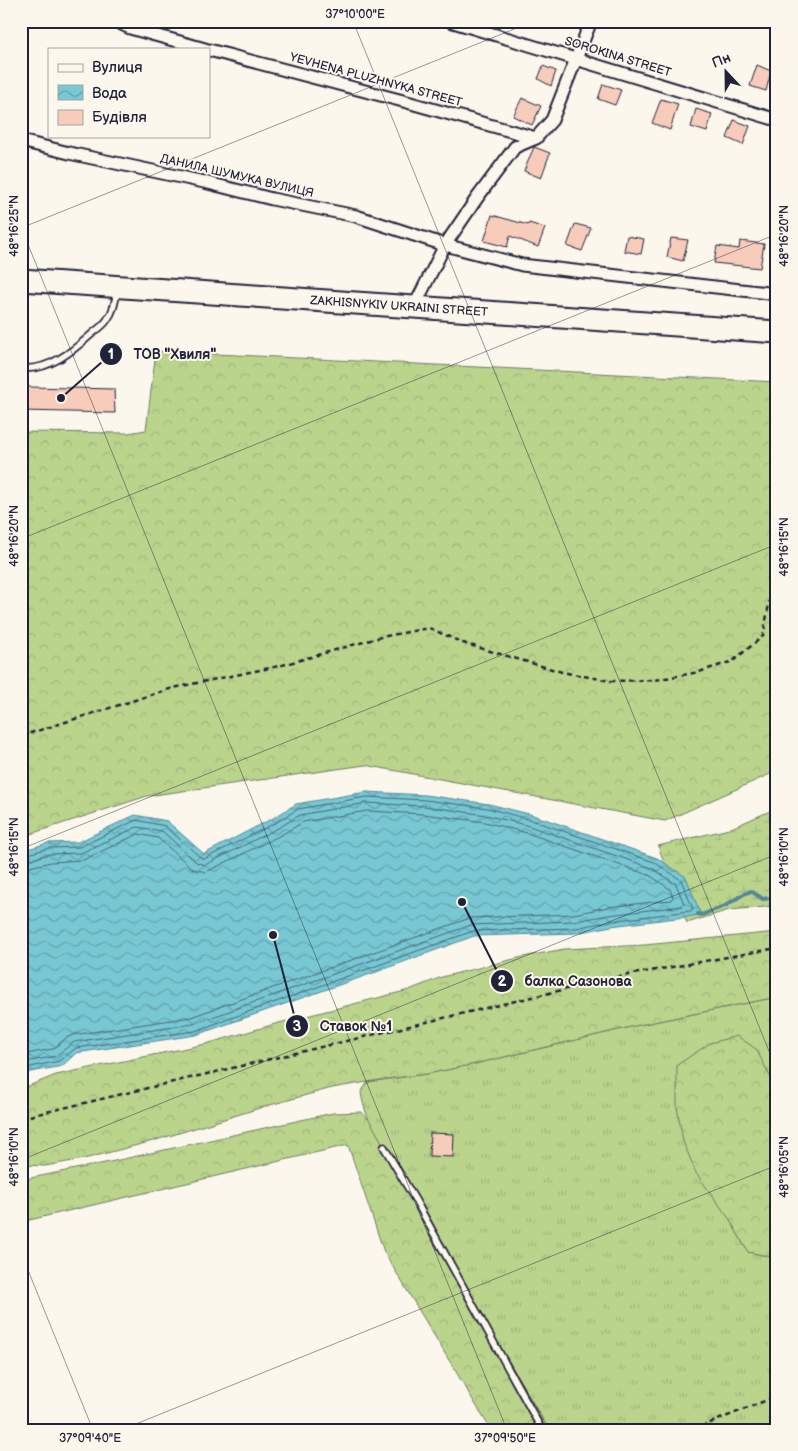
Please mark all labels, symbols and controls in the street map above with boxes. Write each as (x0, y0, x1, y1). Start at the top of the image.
text: 37°10'00"E (325, 7, 385, 22)
street label: SOROKINA STREET (563, 34, 674, 81)
legend (48, 48, 210, 138)
north arrow (700, 48, 750, 98)
street label: YEVHENA PLUZHNYKA STREET (287, 49, 465, 110)
text: Пн (709, 49, 733, 72)
text: Вулиця (92, 58, 143, 77)
text: Вода (92, 84, 127, 103)
text: Будівля (92, 108, 147, 127)
street label: ДАНИЛА ШУМУКА ВУЛИЦЯ (159, 151, 315, 201)
text: 48°16'25"N (7, 195, 22, 257)
text: 48°16'20"N (777, 205, 792, 267)
street label: ZAKHISNYKIV UKRAINI STREET (309, 292, 489, 320)
callout: ТОВ "Хвиля" (99, 339, 227, 368)
text: 1 (108, 345, 114, 364)
text: ТОВ "Хвиля" (134, 346, 216, 363)
text: 48°16'20"N (7, 505, 22, 567)
text: 48°16'15"N (777, 517, 792, 577)
text: 48°16'15"N (7, 817, 22, 877)
text: 48°16'10"N (777, 827, 792, 887)
callout: балка Сазонова (490, 966, 642, 995)
text: 2 (498, 972, 507, 991)
text: балка Сазонова (524, 973, 632, 990)
callout: Ставок №1 (285, 1011, 402, 1040)
text: 3 (293, 1017, 302, 1036)
text: Ставок №1 (320, 1018, 392, 1035)
text: 48°16'10"N (7, 1127, 22, 1187)
text: 48°16'05"N (777, 1136, 792, 1198)
text: 37°09'40"E (59, 1431, 121, 1446)
text: 37°09'50"E (474, 1431, 536, 1446)

